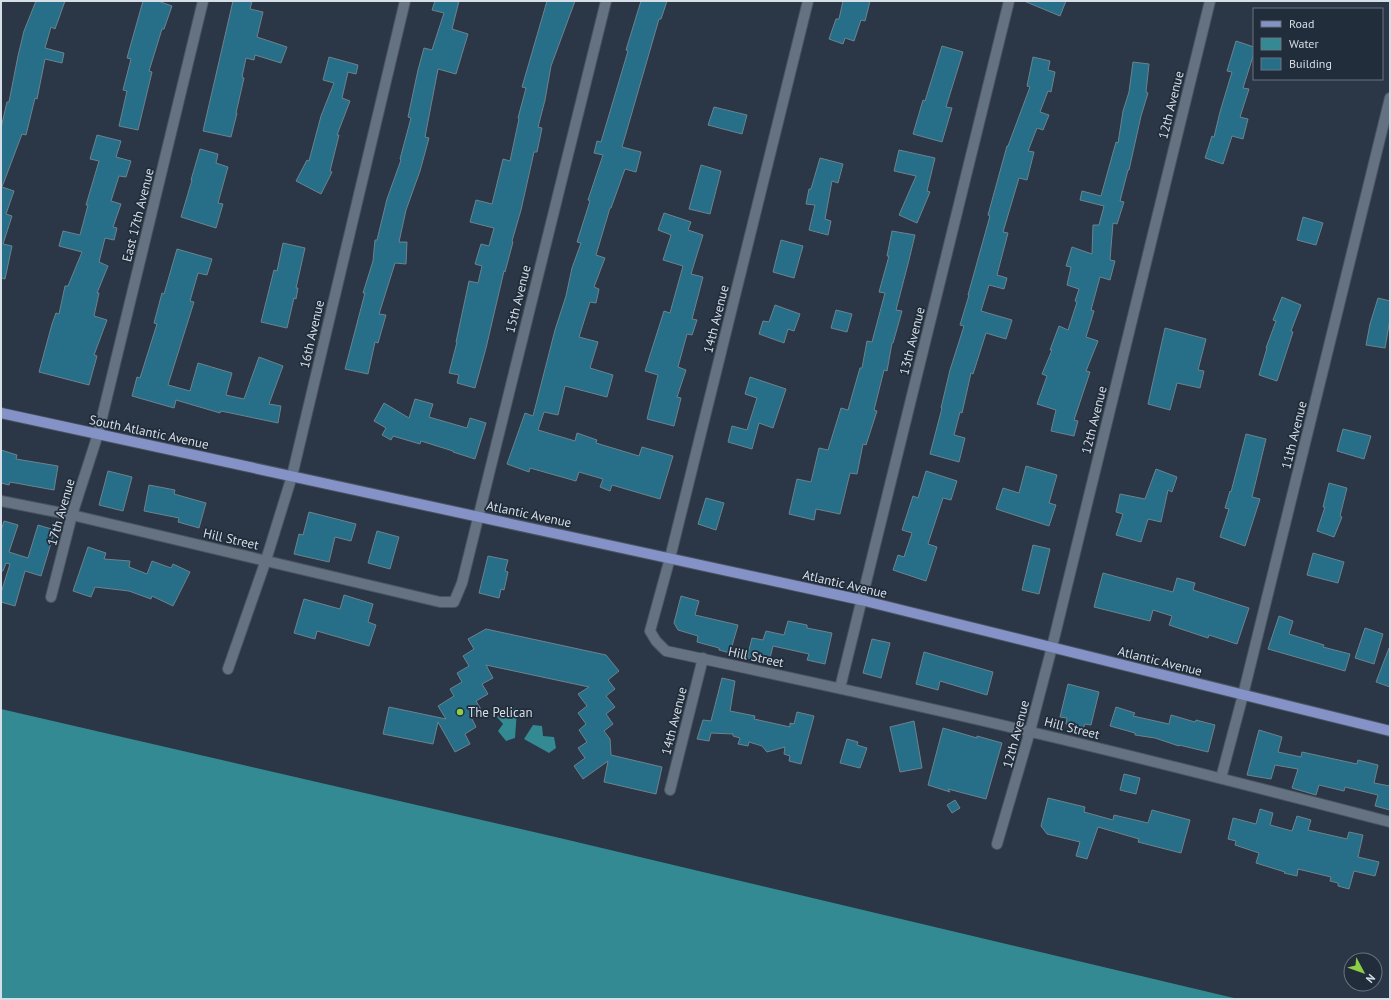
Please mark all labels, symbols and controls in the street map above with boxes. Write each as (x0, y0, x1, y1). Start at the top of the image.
legend (1253, 8, 1383, 80)
text: Road (1289, 16, 1314, 31)
text: Water (1289, 36, 1319, 51)
text: Building (1289, 56, 1332, 71)
street label: 12th Avenue (1154, 69, 1188, 141)
street label: East 17th Avenue (118, 166, 158, 264)
street label: 15th Avenue (501, 263, 535, 335)
street label: 14th Avenue (699, 283, 733, 355)
street label: 16th Avenue (296, 298, 328, 370)
street label: 13th Avenue (895, 305, 929, 377)
street label: 12th Avenue (1077, 384, 1111, 456)
street label: 11th Avenue (1277, 399, 1311, 471)
street label: South Atlantic Avenue (88, 411, 210, 453)
street label: 17th Avenue (43, 476, 79, 548)
street label: Atlantic Avenue (485, 497, 573, 531)
street label: Hill Street (202, 524, 261, 554)
street label: Atlantic Avenue (801, 566, 889, 602)
street label: Atlantic Avenue (1116, 642, 1204, 680)
street label: Hill Street (727, 643, 786, 671)
street label: 14th Avenue (657, 685, 691, 757)
street label: 12th Avenue (999, 698, 1033, 770)
place label: The Pelican (468, 704, 533, 721)
marker: The Pelican (455, 707, 465, 717)
street label: Hill Street (1043, 713, 1102, 743)
north arrow (1343, 952, 1383, 992)
text: N (1363, 971, 1378, 986)

